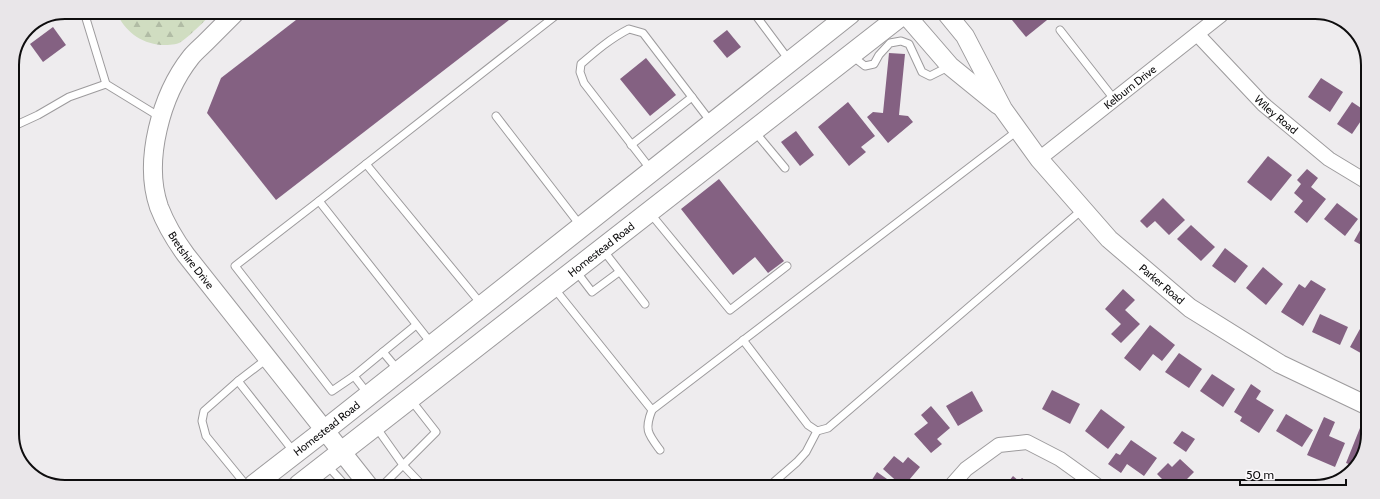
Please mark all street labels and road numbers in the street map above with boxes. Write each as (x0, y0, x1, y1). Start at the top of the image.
street label: Kelburn Drive (1101, 62, 1159, 112)
street label: Wiley Road (1251, 92, 1301, 137)
street label: Homestead Road (565, 219, 637, 280)
street label: Bretshire Drive (165, 229, 217, 292)
street label: Parker Road (1136, 261, 1187, 307)
street label: Homestead Road (291, 398, 363, 459)

